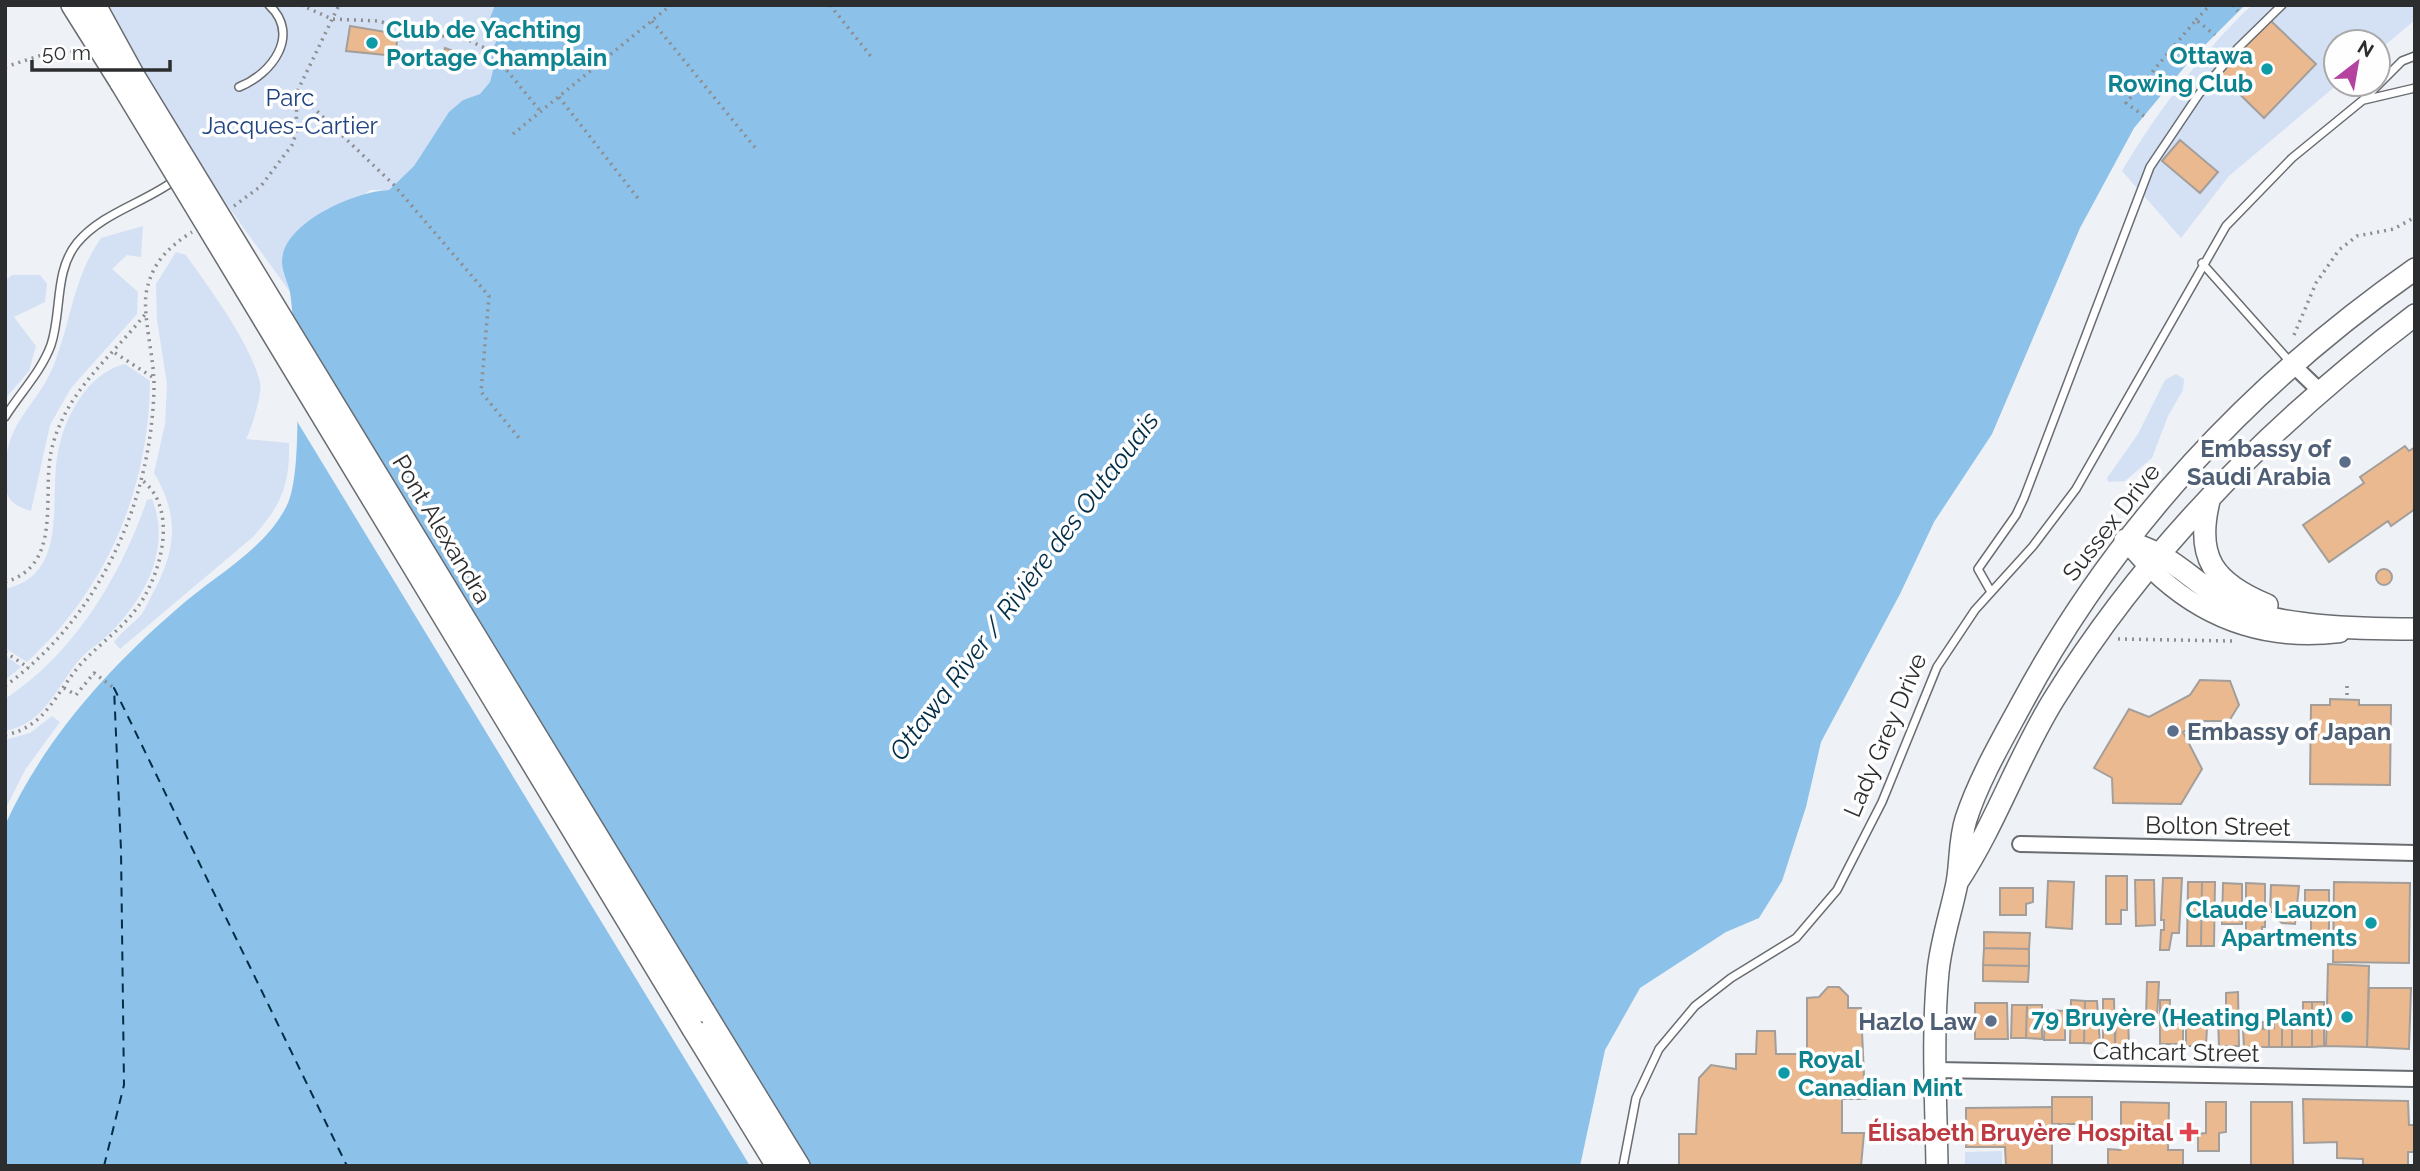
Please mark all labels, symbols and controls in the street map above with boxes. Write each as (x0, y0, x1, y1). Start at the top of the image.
place label: Club de Yachting Portage Champlain (386, 15, 607, 72)
scale bar (32, 28, 170, 72)
north arrow (2322, 28, 2392, 98)
marker: Club de Yachting Portage Champlain (364, 35, 380, 51)
text: N (2354, 35, 2378, 62)
text: 50 m (42, 40, 91, 65)
place label: Ottawa Rowing Club (2108, 41, 2253, 98)
marker: Ottawa Rowing Club (2259, 61, 2275, 77)
park label: Parc Jacques-Cartier (202, 83, 379, 140)
water label: Ottawa River / Rivière des Outaouais (883, 406, 1165, 766)
place label: Embassy of Saudi Arabia (2187, 434, 2332, 491)
street label: Pont Alexandra (386, 449, 498, 609)
marker: Embassy of Saudi Arabia (2337, 454, 2353, 470)
street label: Sussex Drive (2056, 457, 2166, 587)
street label: Lady Grey Drive (1837, 649, 1933, 821)
place label: Embassy of Japan (2187, 717, 2391, 746)
marker: Embassy of Japan (2165, 723, 2181, 739)
street label: Bolton Street (2145, 810, 2291, 842)
place label: Claude Lauzon Apartments (2185, 895, 2357, 952)
marker: Claude Lauzon Apartments (2363, 915, 2379, 931)
place label: 79 Bruyère (Heating Plant) (2031, 1003, 2333, 1032)
place label: Hazlo Law (1858, 1007, 1978, 1036)
marker: 79 Bruyère (Heating Plant) (2339, 1009, 2355, 1025)
marker: Hazlo Law (1983, 1013, 1999, 1029)
street label: Cathcart Street (2092, 1036, 2260, 1068)
place label: Royal Canadian Mint (1798, 1045, 1963, 1102)
marker: Royal Canadian Mint (1776, 1065, 1792, 1081)
place label: Élisabeth Bruyère Hospital (1867, 1118, 2173, 1147)
marker: Élisabeth Bruyère Hospital (2179, 1122, 2199, 1142)

